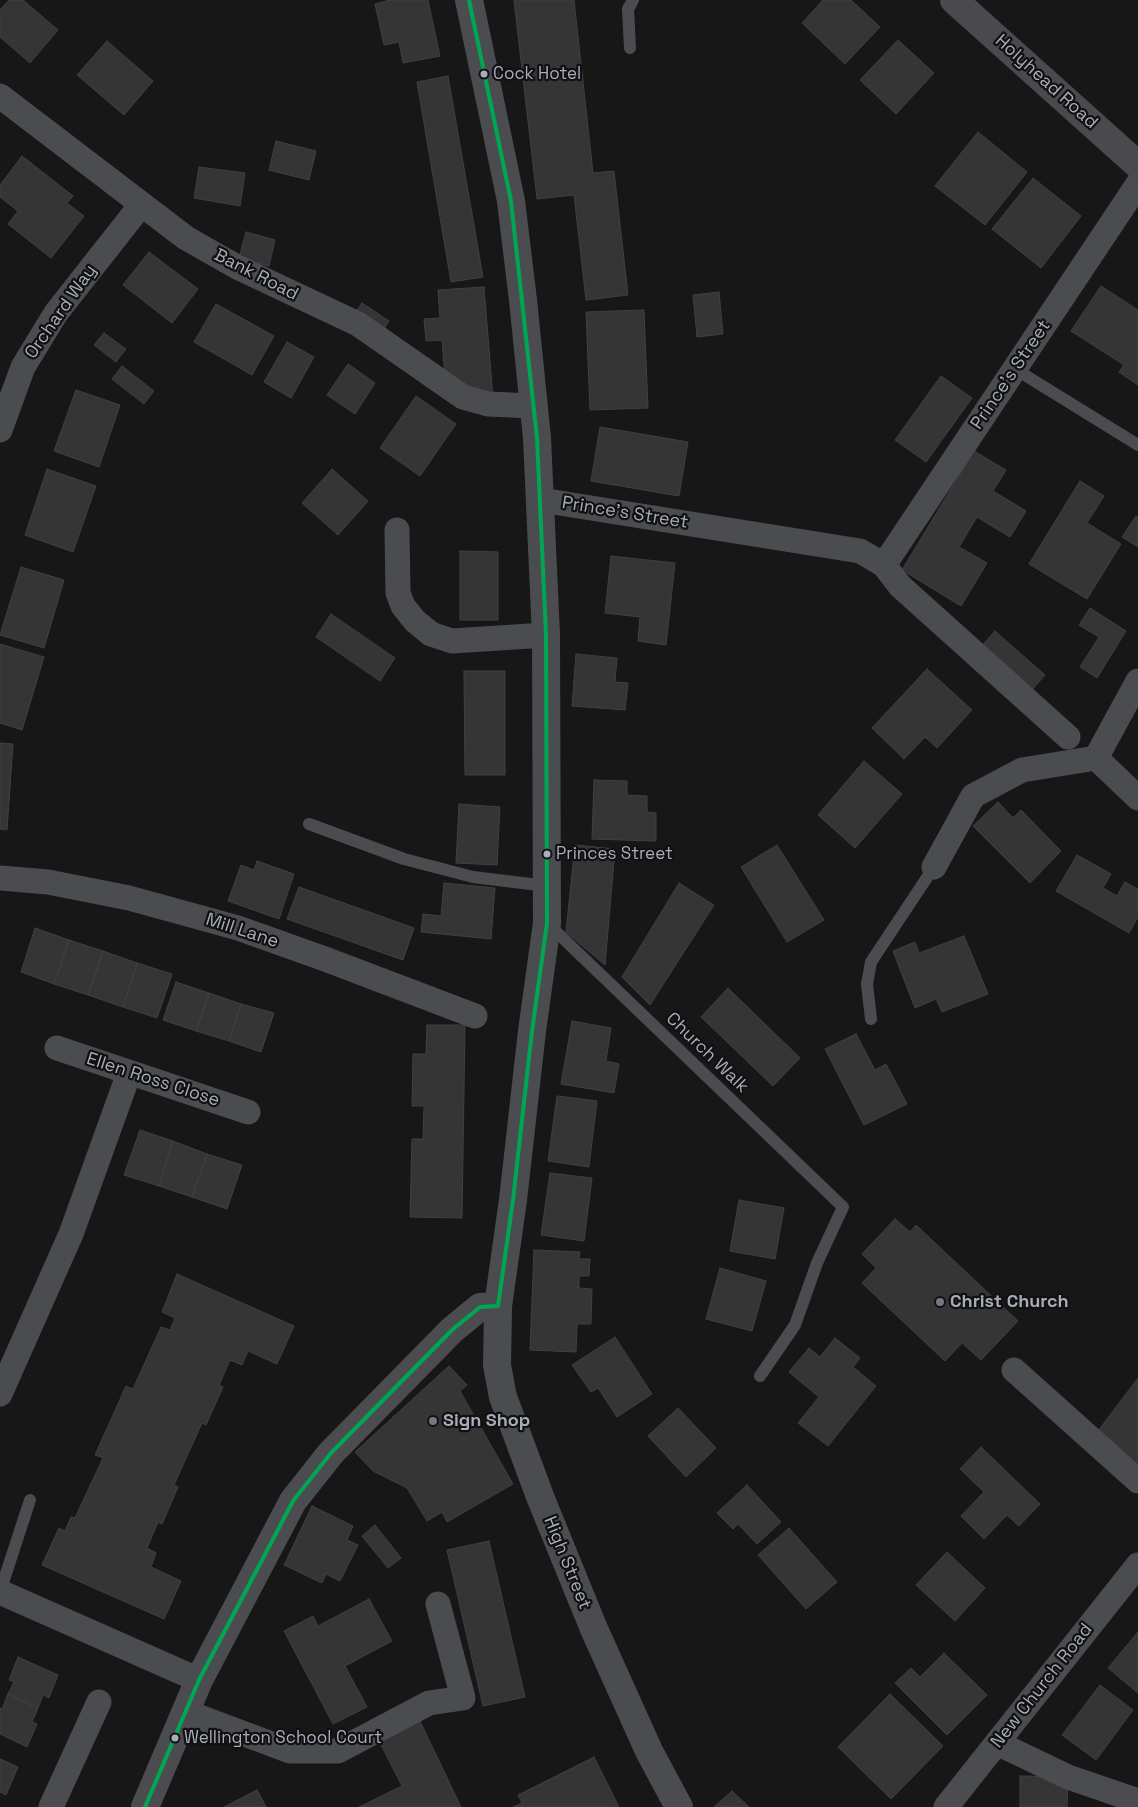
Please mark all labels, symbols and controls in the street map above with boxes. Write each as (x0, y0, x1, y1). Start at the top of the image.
street label: Holyhead Road (990, 30, 1102, 134)
place label: Cock Hotel (493, 64, 581, 84)
marker: Cock Hotel (479, 69, 489, 79)
street label: Bank Road (210, 245, 302, 305)
street label: Orchard Way (21, 261, 101, 363)
street label: Prince's Street (966, 316, 1056, 434)
street label: Prince's Street (560, 492, 690, 534)
place label: Princes Street (556, 844, 673, 864)
marker: Princes Street (542, 849, 552, 859)
street label: Mill Lane (203, 909, 281, 953)
street label: Church Walk (661, 1008, 753, 1098)
street label: Ellen Ross Close (84, 1048, 222, 1112)
place label: Christ Church (950, 1291, 1069, 1313)
marker: Christ Church (934, 1296, 946, 1308)
place label: Sign Shop (443, 1410, 530, 1432)
marker: Sign Shop (427, 1415, 439, 1427)
street label: High Street (539, 1513, 595, 1613)
street label: New Church Road (987, 1619, 1097, 1753)
place label: Wellington School Court (184, 1728, 382, 1748)
marker: Wellington School Court (170, 1733, 180, 1743)

